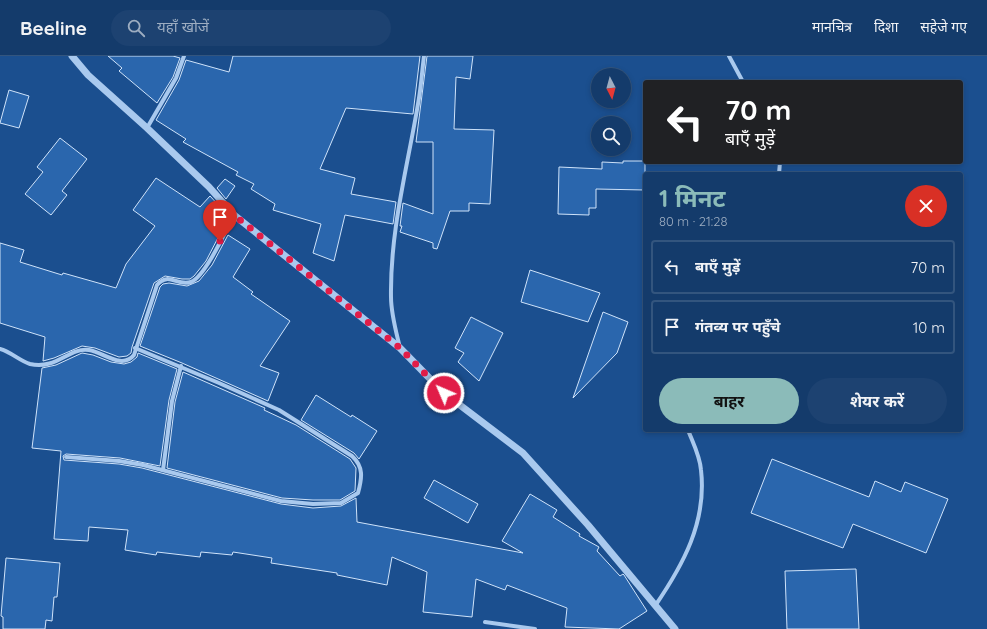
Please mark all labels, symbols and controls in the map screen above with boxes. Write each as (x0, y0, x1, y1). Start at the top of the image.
search box (111, 10, 391, 46)
text: Beeline (20, 16, 87, 40)
icon: search (125, 17, 147, 39)
text: यहाँ खोजें (157, 17, 209, 36)
text: मानचित्र (812, 18, 852, 36)
text: दिशा (874, 18, 898, 36)
text: सहेजे गए (920, 18, 967, 36)
north arrow (591, 68, 631, 108)
map controls (591, 68, 631, 156)
text: 70 m (725, 92, 791, 127)
icon: left (659, 96, 711, 148)
button: search (591, 116, 631, 156)
text: बाएँ मुड़ें (725, 127, 775, 150)
text: 1 मिनट (659, 183, 725, 213)
button: close (905, 185, 947, 227)
pin (203, 200, 237, 241)
icon: arrive (209, 206, 231, 228)
text: 80 m · 21:28 (659, 213, 727, 229)
icon: left (661, 256, 683, 278)
text: बाएँ मुड़ें (695, 257, 740, 276)
text: 70 m (911, 258, 945, 277)
icon: arrive (661, 316, 683, 338)
text: गंतव्य पर पहुँचे (695, 317, 781, 336)
text: 10 m (913, 318, 945, 337)
position arrow (423, 372, 465, 414)
button: बाहर (659, 378, 799, 424)
button: शेयर करें (807, 378, 947, 424)

